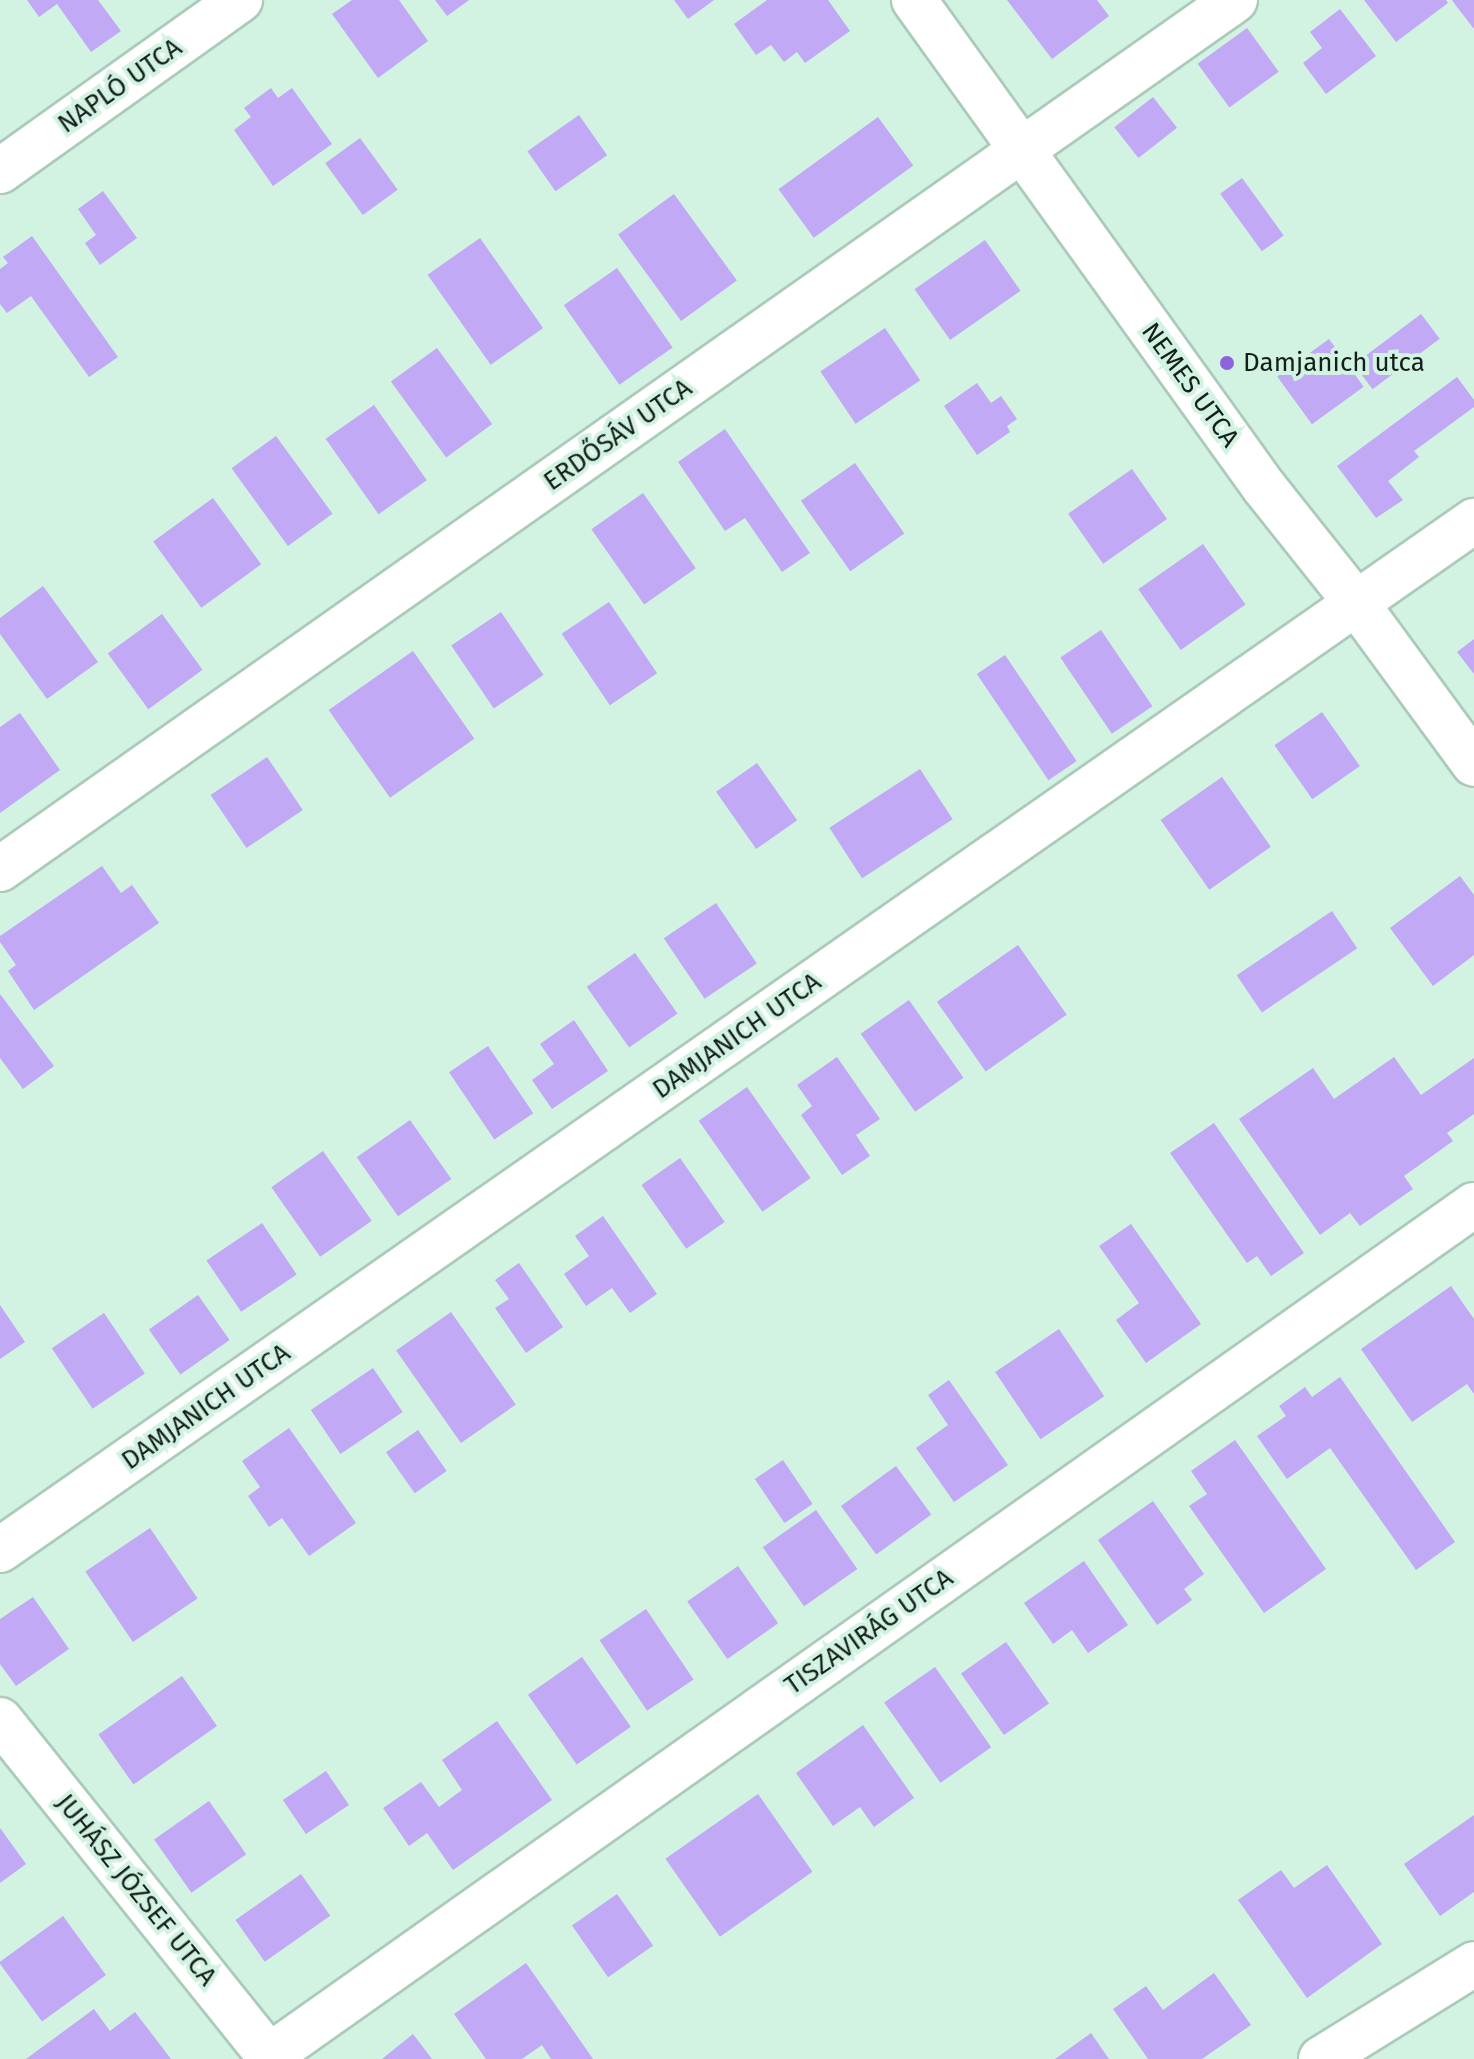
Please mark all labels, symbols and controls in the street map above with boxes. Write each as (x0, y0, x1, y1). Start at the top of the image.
street label: NAPLÓ UTCA (52, 32, 188, 140)
street label: NEMES UTCA (1135, 317, 1245, 453)
place label: Damjanich utca (1243, 347, 1425, 379)
marker: Damjanich utca (1218, 354, 1236, 372)
street label: ERDŐSÁV UTCA (538, 372, 698, 498)
street label: DAMJANICH UTCA (647, 966, 827, 1106)
street label: DAMJANICH UTCA (116, 1337, 296, 1477)
street label: TISZAVIRÁG UTCA (779, 1562, 959, 1702)
street label: JUHÁSZ JÓZSEF UTCA (49, 1788, 223, 1992)

